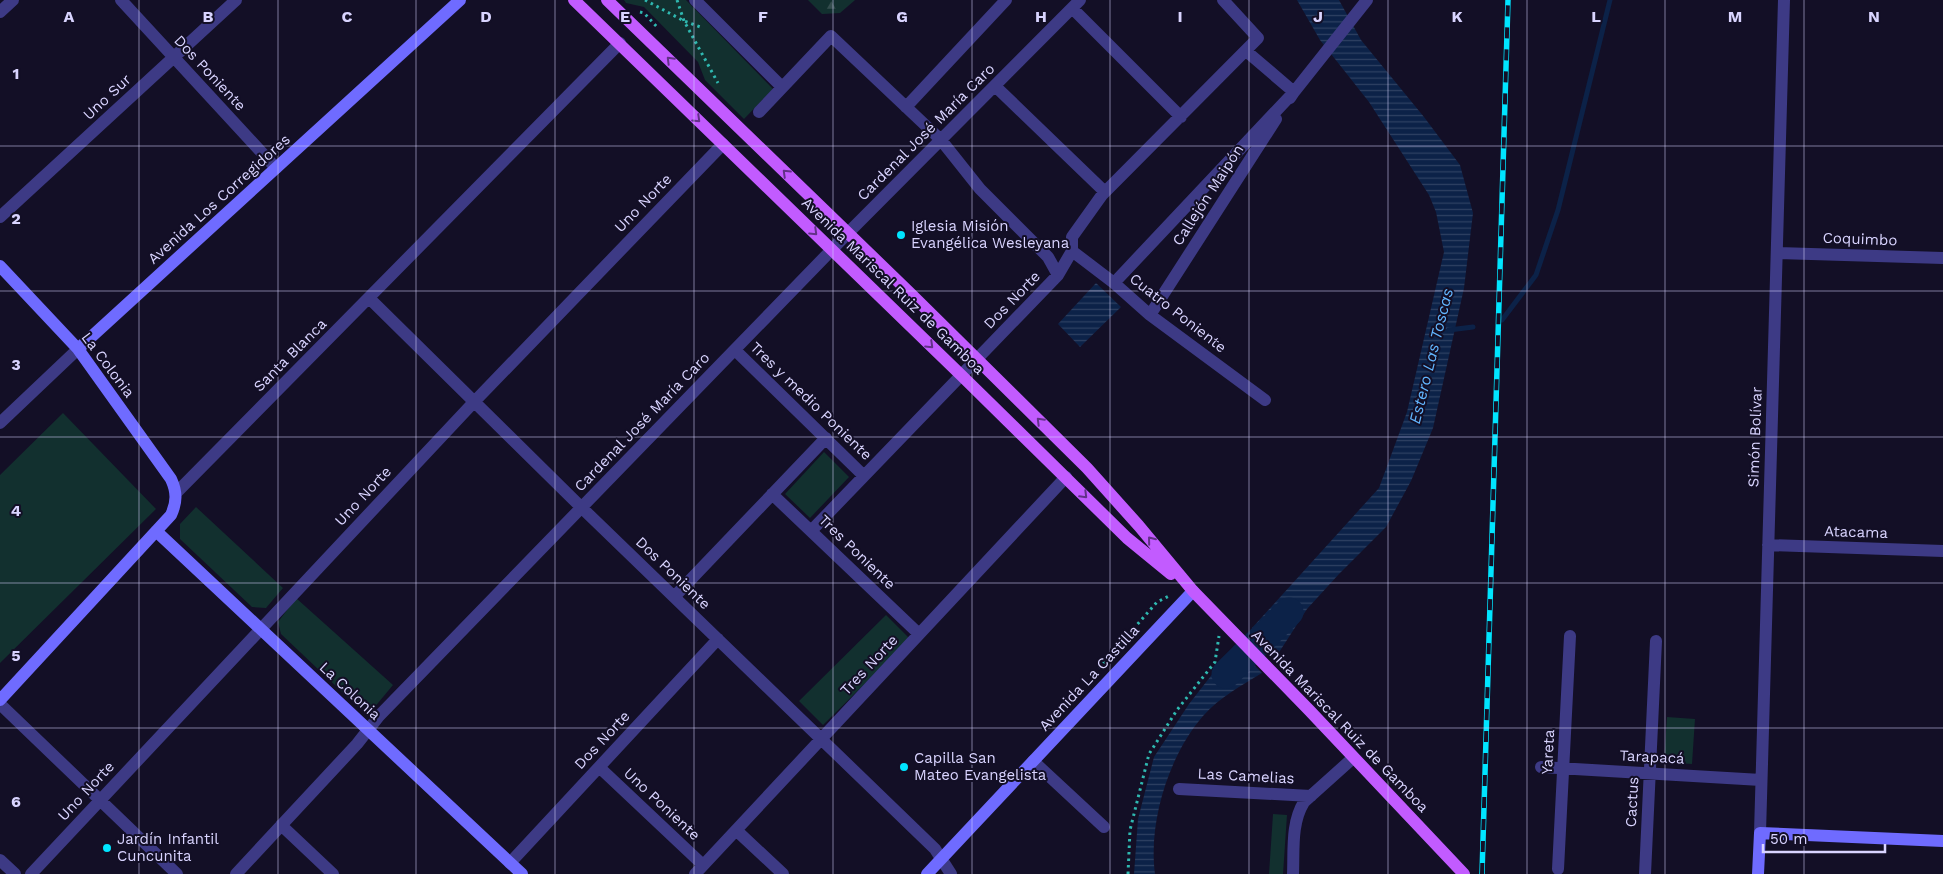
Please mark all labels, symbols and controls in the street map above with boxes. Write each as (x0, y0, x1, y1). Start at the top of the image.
text: A (64, 7, 75, 26)
text: B (203, 7, 214, 26)
text: C (342, 7, 353, 26)
text: D (480, 7, 492, 26)
text: E (620, 7, 630, 26)
text: F (758, 7, 768, 26)
text: G (896, 7, 908, 26)
text: H (1035, 7, 1047, 26)
text: I (1177, 7, 1183, 26)
text: J (1313, 7, 1323, 26)
text: K (1451, 7, 1463, 26)
text: L (1591, 7, 1601, 26)
text: M (1728, 7, 1742, 26)
text: N (1868, 7, 1880, 26)
street label: Dos Poniente (170, 31, 250, 115)
one-way arrow (667, 57, 676, 66)
street label: Cardenal José María Caro (854, 60, 998, 204)
text: 1 (13, 64, 19, 83)
street label: Uno Sur (79, 70, 135, 124)
one-way arrow (691, 113, 700, 122)
street label: Avenida Los Corregidores (144, 130, 294, 268)
street label: Callejón Maipón (1169, 141, 1247, 249)
street label: Uno Norte (611, 170, 675, 236)
one-way arrow (783, 170, 792, 179)
street label: Avenida Mariscal Ruiz de Gamboa (798, 194, 988, 379)
text: 2 (11, 209, 21, 228)
place label: Iglesia Misión Evangélica Wesleyana (911, 217, 1070, 252)
one-way arrow (808, 226, 817, 235)
marker: Iglesia Misión Evangélica Wesleyana (895, 229, 907, 241)
street label: Coquimbo (1822, 229, 1898, 249)
street label: Dos Norte (980, 267, 1044, 333)
street label: Cuatro Poniente (1126, 270, 1230, 356)
water label: Estero Las Toscas (1405, 286, 1457, 426)
street label: Santa Blanca (250, 314, 331, 395)
street label: La Colonia (78, 329, 139, 402)
street label: Tres y medio Poniente (746, 338, 876, 464)
one-way arrow (925, 339, 934, 348)
street label: Cardenal José María Caro (571, 349, 713, 495)
text: 3 (11, 355, 21, 374)
street label: Simón Bolívar (1744, 386, 1766, 488)
one-way arrow (1037, 418, 1046, 427)
street label: Uno Norte (331, 463, 395, 529)
one-way arrow (1078, 490, 1087, 499)
text: 4 (11, 501, 21, 520)
street label: Tres Poniente (815, 511, 899, 593)
street label: Atacama (1824, 522, 1889, 542)
street label: Dos Poniente (632, 533, 714, 613)
one-way arrow (1148, 537, 1156, 546)
street label: Avenida La Castilla (1035, 621, 1143, 735)
street label: Avenida Mariscal Ruiz de Gamboa (1248, 626, 1433, 816)
street label: Tres Norte (836, 631, 902, 699)
text: 5 (11, 646, 21, 665)
street label: La Colonia (316, 658, 385, 724)
street label: Dos Norte (570, 707, 634, 773)
street label: Yareta (1538, 729, 1558, 775)
street label: Tarapacá (1619, 746, 1686, 768)
place label: Capilla San Mateo Evangelista (914, 749, 1047, 784)
street label: Uno Norte (54, 758, 118, 824)
marker: Capilla San Mateo Evangelista (898, 761, 910, 773)
street label: Uno Poniente (620, 764, 704, 844)
street label: Las Camelias (1197, 764, 1295, 788)
street label: Cactus (1622, 776, 1642, 828)
text: 6 (11, 792, 21, 811)
scale bar (1763, 822, 1886, 854)
place label: Jardín Infantil Cuncunita (117, 830, 219, 865)
text: 50 m (1770, 830, 1807, 848)
marker: Jardín Infantil Cuncunita (101, 842, 113, 854)

